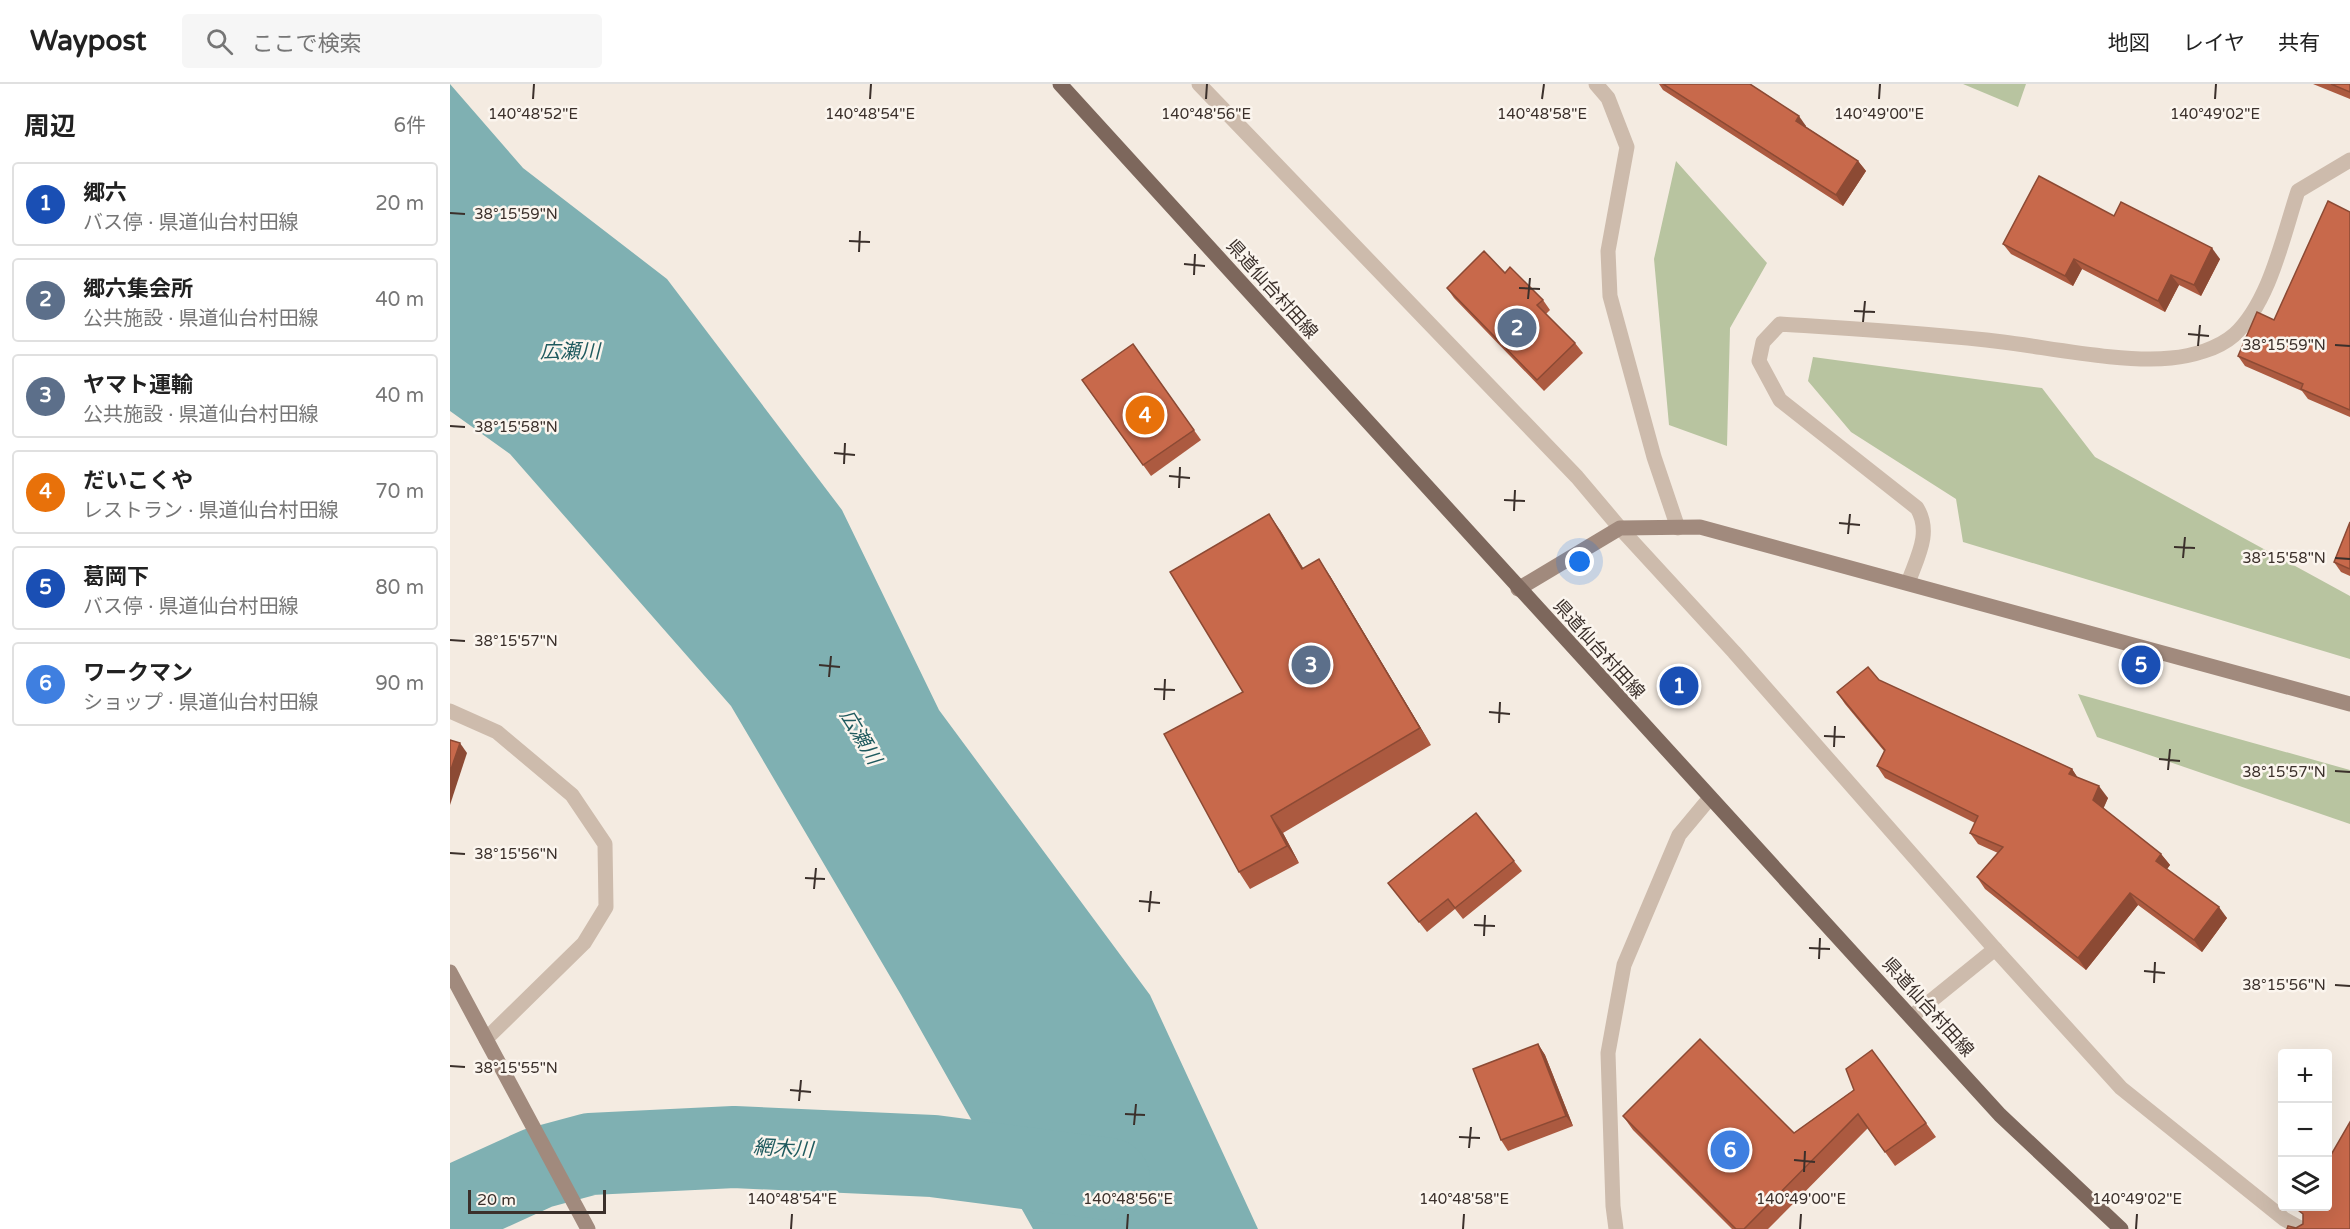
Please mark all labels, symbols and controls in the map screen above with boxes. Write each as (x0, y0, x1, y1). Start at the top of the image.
search box (182, 14, 602, 68)
text: Waypost (30, 24, 146, 58)
icon: search (203, 25, 236, 58)
text: ここで検索 (251, 31, 361, 57)
text: 地図 (2108, 31, 2150, 56)
text: レイヤ (2183, 31, 2245, 56)
text: 共有 (2278, 31, 2320, 56)
text: 140°48'52"E (488, 105, 578, 123)
text: 140°48'54"E (825, 105, 915, 123)
text: 140°48'56"E (1161, 105, 1251, 123)
text: 140°48'58"E (1497, 105, 1587, 123)
text: 140°49'00"E (1834, 105, 1924, 123)
text: 140°49'02"E (2170, 105, 2260, 123)
text: 周辺 (24, 111, 76, 142)
text: 6件 (393, 114, 426, 138)
text: 郷六 (83, 180, 127, 206)
text: 1 (39, 192, 52, 216)
text: 20 m (375, 192, 424, 216)
text: 38°15'59"N (474, 205, 558, 223)
text: バス停 · 県道仙台村田線 (83, 211, 299, 235)
street label: 県道仙台村田線 (1222, 235, 1322, 343)
text: 郷六集会所 (83, 276, 193, 302)
text: 2 (39, 288, 52, 312)
text: 40 m (375, 288, 424, 312)
pin: 2 (1498, 306, 1536, 350)
text: 公共施設 · 県道仙台村田線 (83, 307, 319, 331)
text: 38°15'59"N (2242, 336, 2326, 354)
water label: 広瀬川 (540, 340, 602, 364)
text: ヤマト運輸 (83, 372, 193, 398)
text: 3 (39, 384, 52, 408)
text: 40 m (375, 384, 424, 408)
pin: 4 (1126, 392, 1164, 438)
text: 公共施設 · 県道仙台村田線 (83, 403, 319, 427)
text: 38°15'58"N (474, 418, 558, 436)
text: だいこくや (83, 468, 193, 494)
text: 4 (39, 480, 52, 504)
text: 70 m (375, 480, 424, 504)
text: レストラン · 県道仙台村田線 (83, 499, 339, 523)
your location (1565, 547, 1594, 576)
text: 38°15'58"N (2242, 549, 2326, 567)
text: 葛岡下 (83, 564, 149, 590)
text: 5 (39, 576, 52, 600)
text: 80 m (375, 576, 424, 600)
text: バス停 · 県道仙台村田線 (83, 595, 299, 619)
street label: 県道仙台村田線 (1549, 595, 1649, 703)
text: 38°15'57"N (474, 632, 558, 650)
pin: 3 (1292, 642, 1330, 688)
pin: 5 (2122, 642, 2160, 688)
text: ワークマン (83, 660, 193, 686)
pin: 1 (1660, 664, 1698, 708)
text: 6 (39, 672, 52, 696)
text: 90 m (375, 672, 424, 696)
text: ショップ · 県道仙台村田線 (83, 691, 319, 715)
water label: 広瀬川 (834, 705, 887, 771)
text: 38°15'57"N (2242, 763, 2326, 781)
text: 38°15'56"N (474, 845, 558, 863)
street label: 県道仙台村田線 (1878, 953, 1978, 1061)
text: 38°15'56"N (2242, 976, 2326, 994)
map controls (2278, 1049, 2332, 1211)
button: + (2278, 1049, 2332, 1103)
text: 38°15'55"N (474, 1059, 558, 1077)
button: − (2278, 1103, 2332, 1157)
pin: 6 (1710, 1128, 1750, 1172)
water label: 網木川 (752, 1135, 816, 1163)
button: layers (2278, 1157, 2332, 1211)
scale bar (468, 1187, 606, 1214)
text: 20 m (477, 1190, 516, 1210)
text: 140°48'54"E (747, 1190, 837, 1208)
text: 140°48'56"E (1083, 1190, 1173, 1208)
text: 140°48'58"E (1419, 1190, 1509, 1208)
text: 140°49'00"E (1756, 1190, 1846, 1208)
text: 140°49'02"E (2092, 1190, 2182, 1208)

